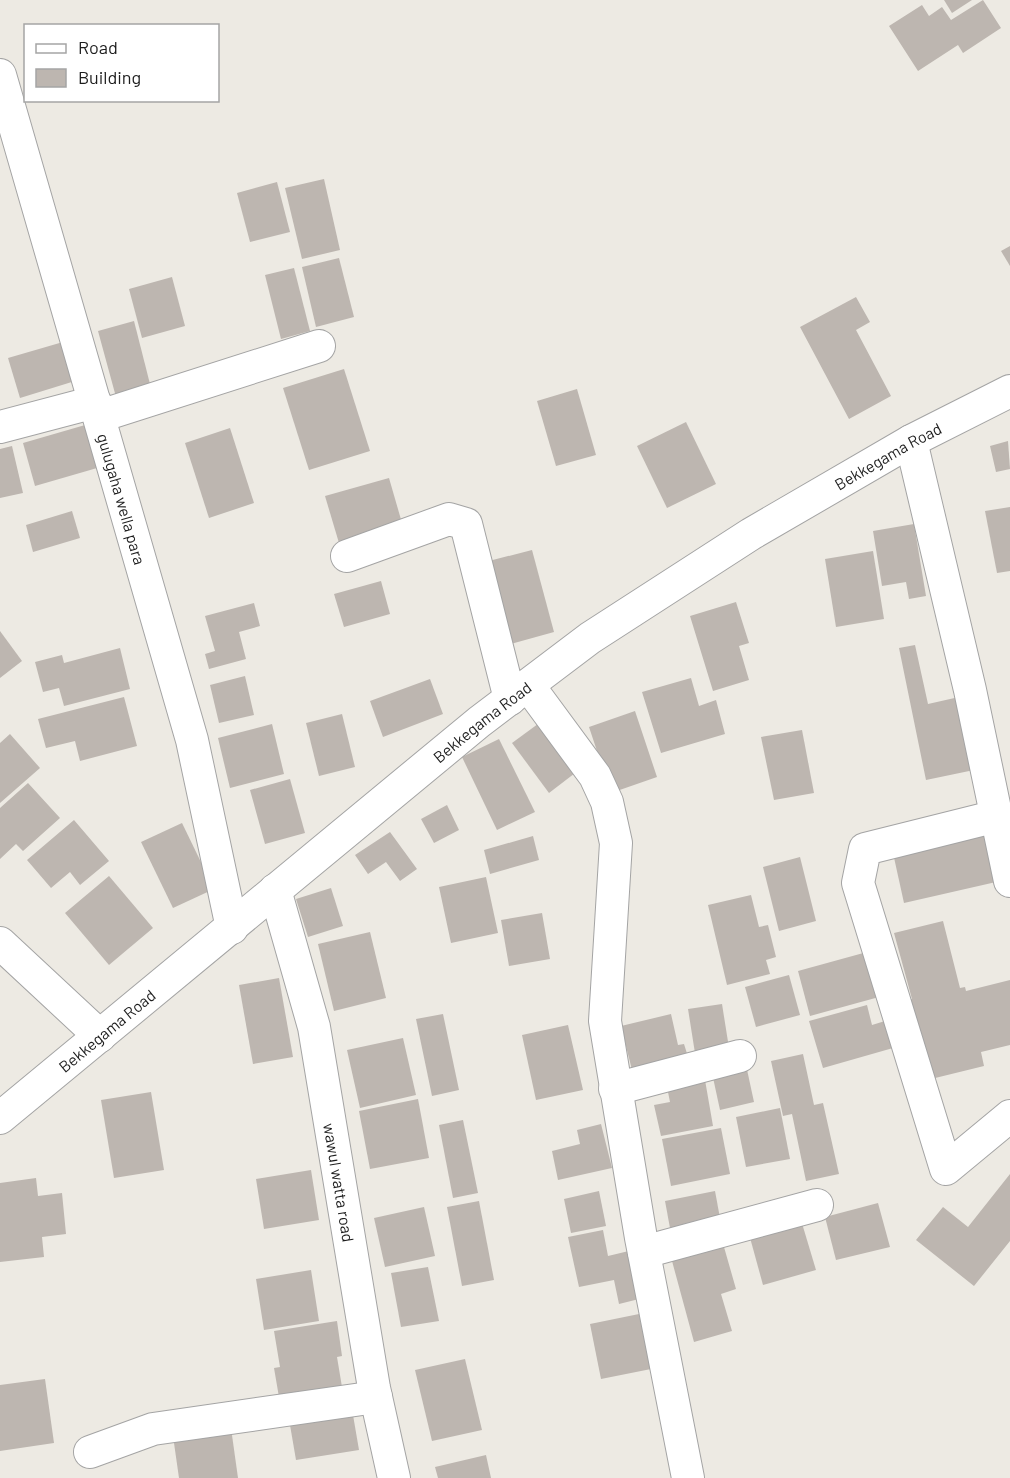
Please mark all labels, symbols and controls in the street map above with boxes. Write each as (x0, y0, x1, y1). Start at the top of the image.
legend (24, 24, 219, 102)
text: Road (78, 36, 118, 58)
text: Building (78, 66, 141, 88)
street label: Bekkegama Road (831, 418, 944, 493)
street label: gulugaha wella para (94, 431, 150, 567)
street label: Bekkegama Road (429, 677, 534, 766)
street label: Bekkegama Road (54, 985, 159, 1076)
street label: wawul watta road (321, 1121, 359, 1243)

